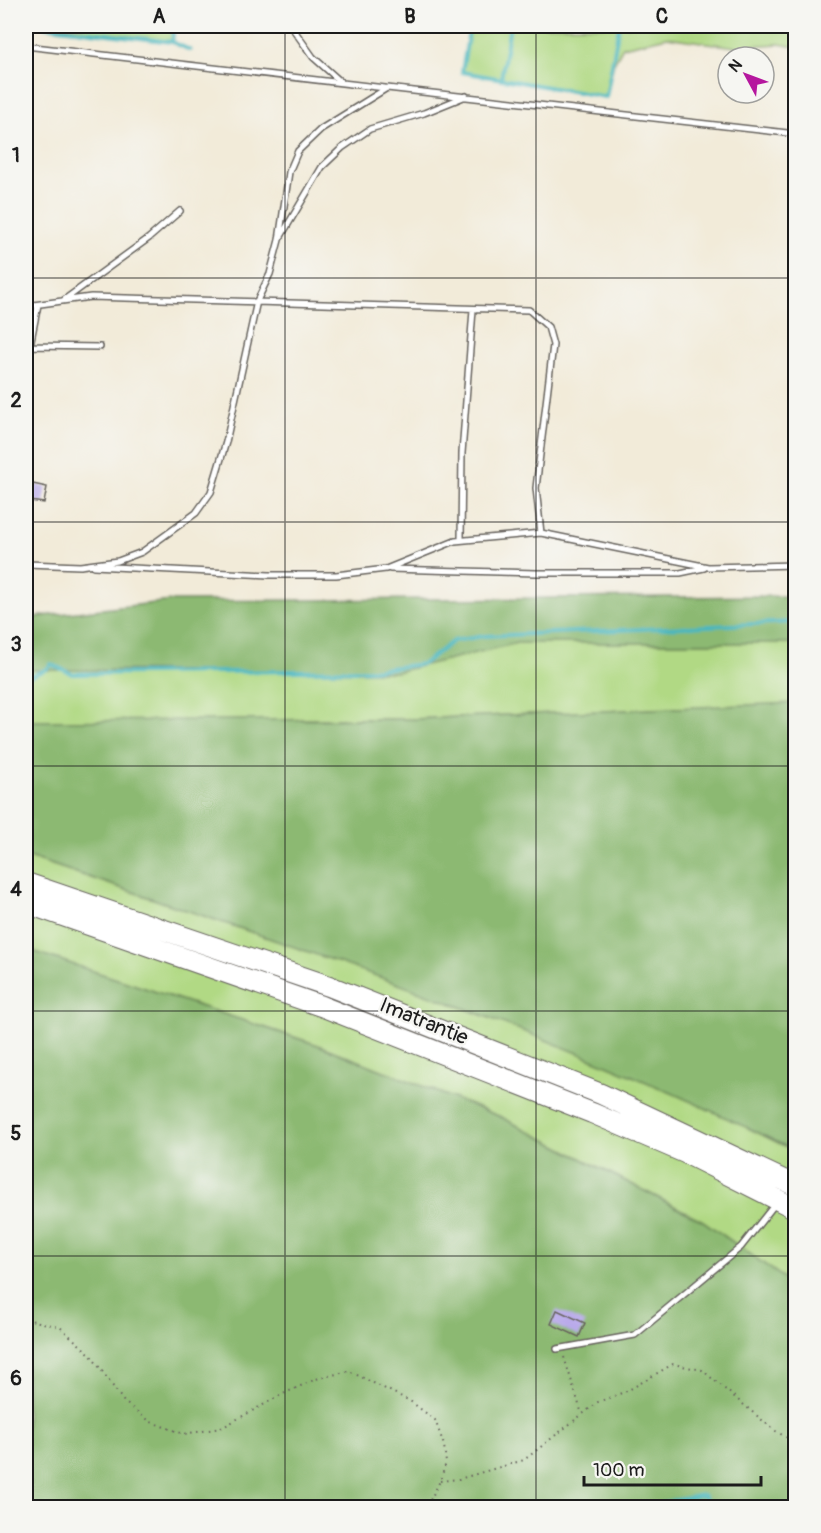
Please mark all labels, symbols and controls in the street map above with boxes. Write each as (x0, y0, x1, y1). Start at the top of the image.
text: A (153, 4, 166, 29)
text: B (404, 4, 416, 29)
text: C (656, 4, 668, 29)
north arrow (716, 45, 776, 105)
text: N (724, 55, 747, 76)
text: 1 (12, 143, 20, 168)
text: 2 (10, 388, 22, 413)
text: 3 (10, 632, 22, 657)
text: 4 (10, 877, 22, 902)
street label: Imatrantie (376, 992, 473, 1052)
text: 5 (11, 1121, 22, 1146)
text: 6 (10, 1366, 22, 1391)
scale bar (584, 1449, 761, 1487)
text: 100 m (593, 1459, 645, 1482)

